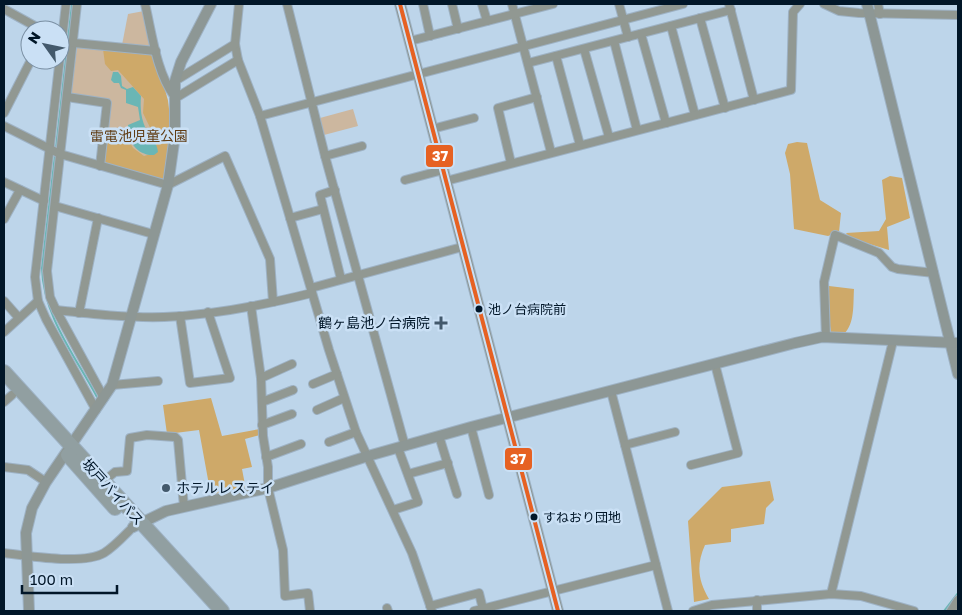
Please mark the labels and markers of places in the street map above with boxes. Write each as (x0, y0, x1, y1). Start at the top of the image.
place label: 池ノ台病院前 (488, 301, 566, 317)
marker: 池ノ台病院前 (474, 304, 484, 314)
place label: 鶴ヶ島池ノ台病院 (318, 314, 430, 331)
marker: 鶴ヶ島池ノ台病院 (434, 316, 448, 330)
place label: ホテルレステイ (176, 479, 274, 496)
marker: ホテルレステイ (160, 482, 172, 494)
place label: すねおり団地 (543, 509, 621, 525)
marker: すねおり団地 (529, 512, 539, 522)

